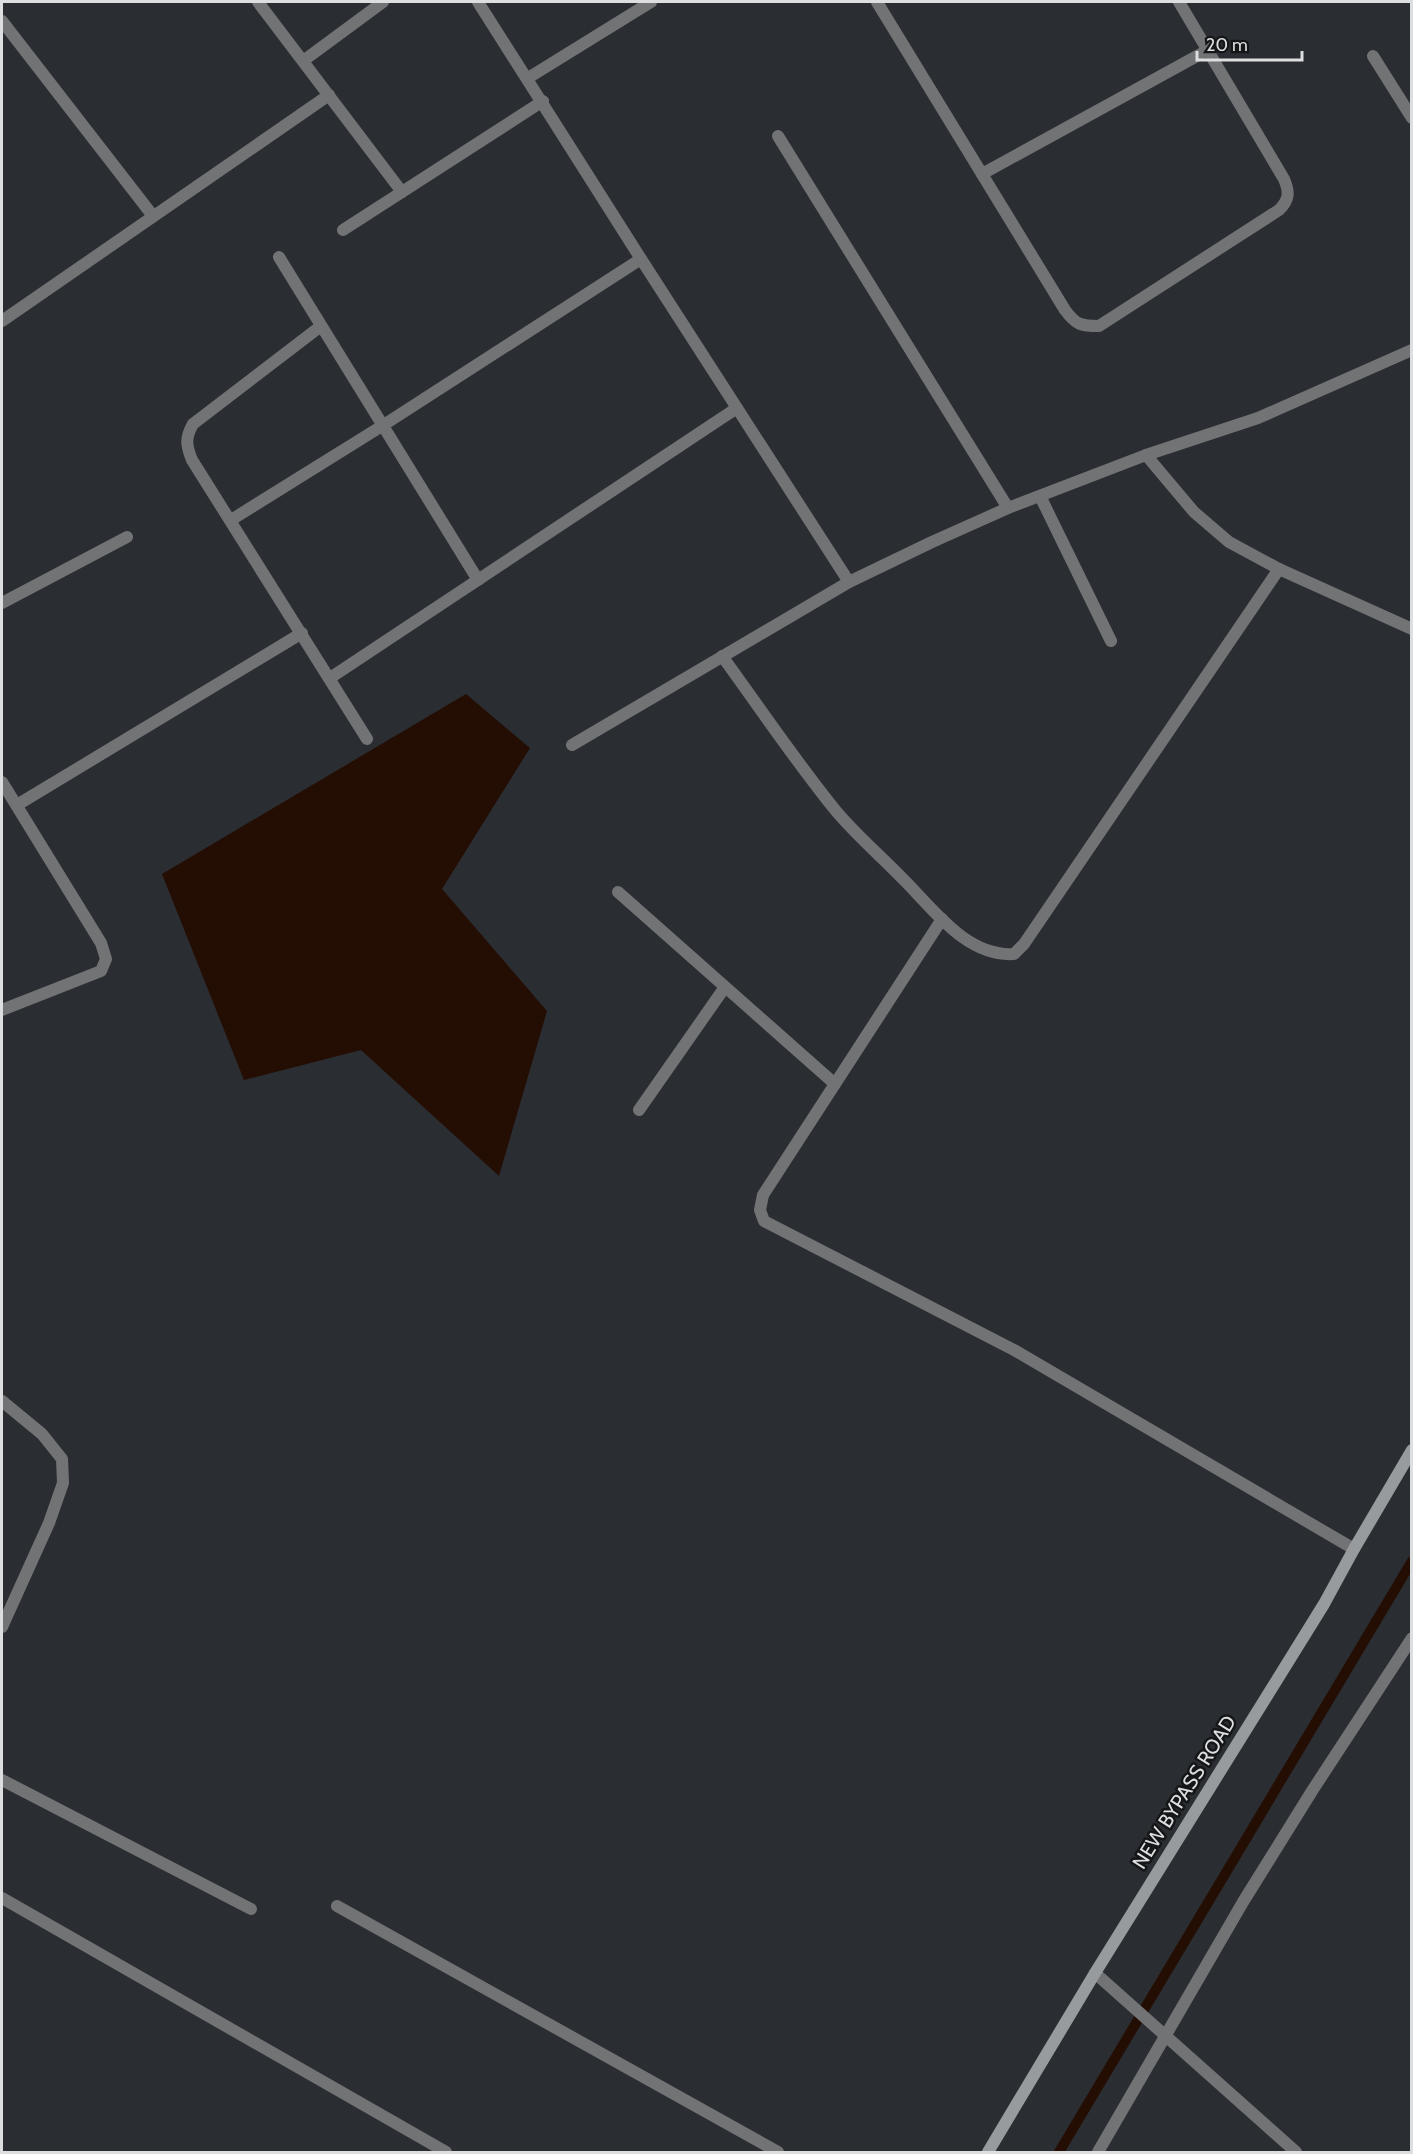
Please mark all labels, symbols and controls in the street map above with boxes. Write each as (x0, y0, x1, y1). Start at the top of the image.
scale bar (1197, 24, 1302, 62)
text: 20 m (1206, 34, 1248, 56)
street label: NEW BYPASS ROAD (1127, 1711, 1241, 1873)

